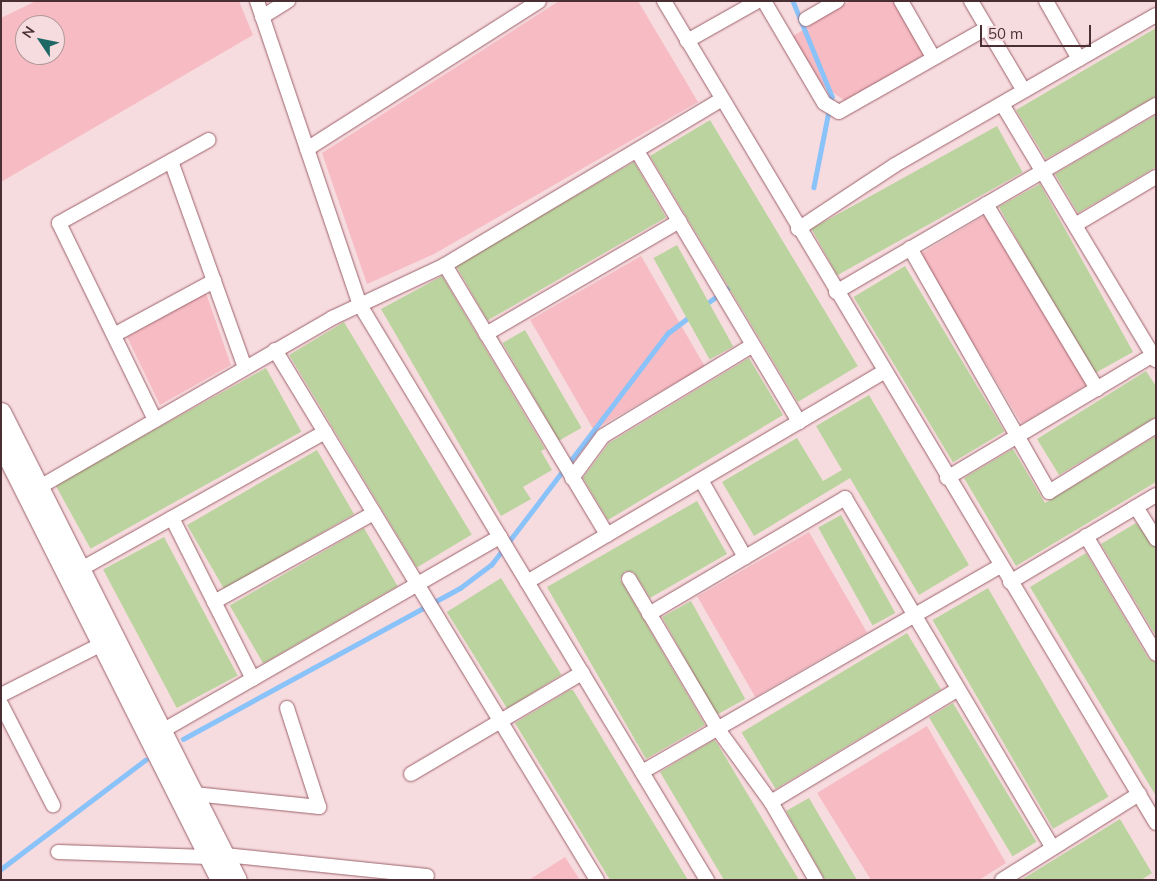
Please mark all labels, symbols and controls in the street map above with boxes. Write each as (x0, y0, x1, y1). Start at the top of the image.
north arrow (15, 15, 65, 65)
scale bar (982, 15, 1093, 47)
text: N (18, 23, 39, 42)
text: 50 m (988, 24, 1023, 43)

